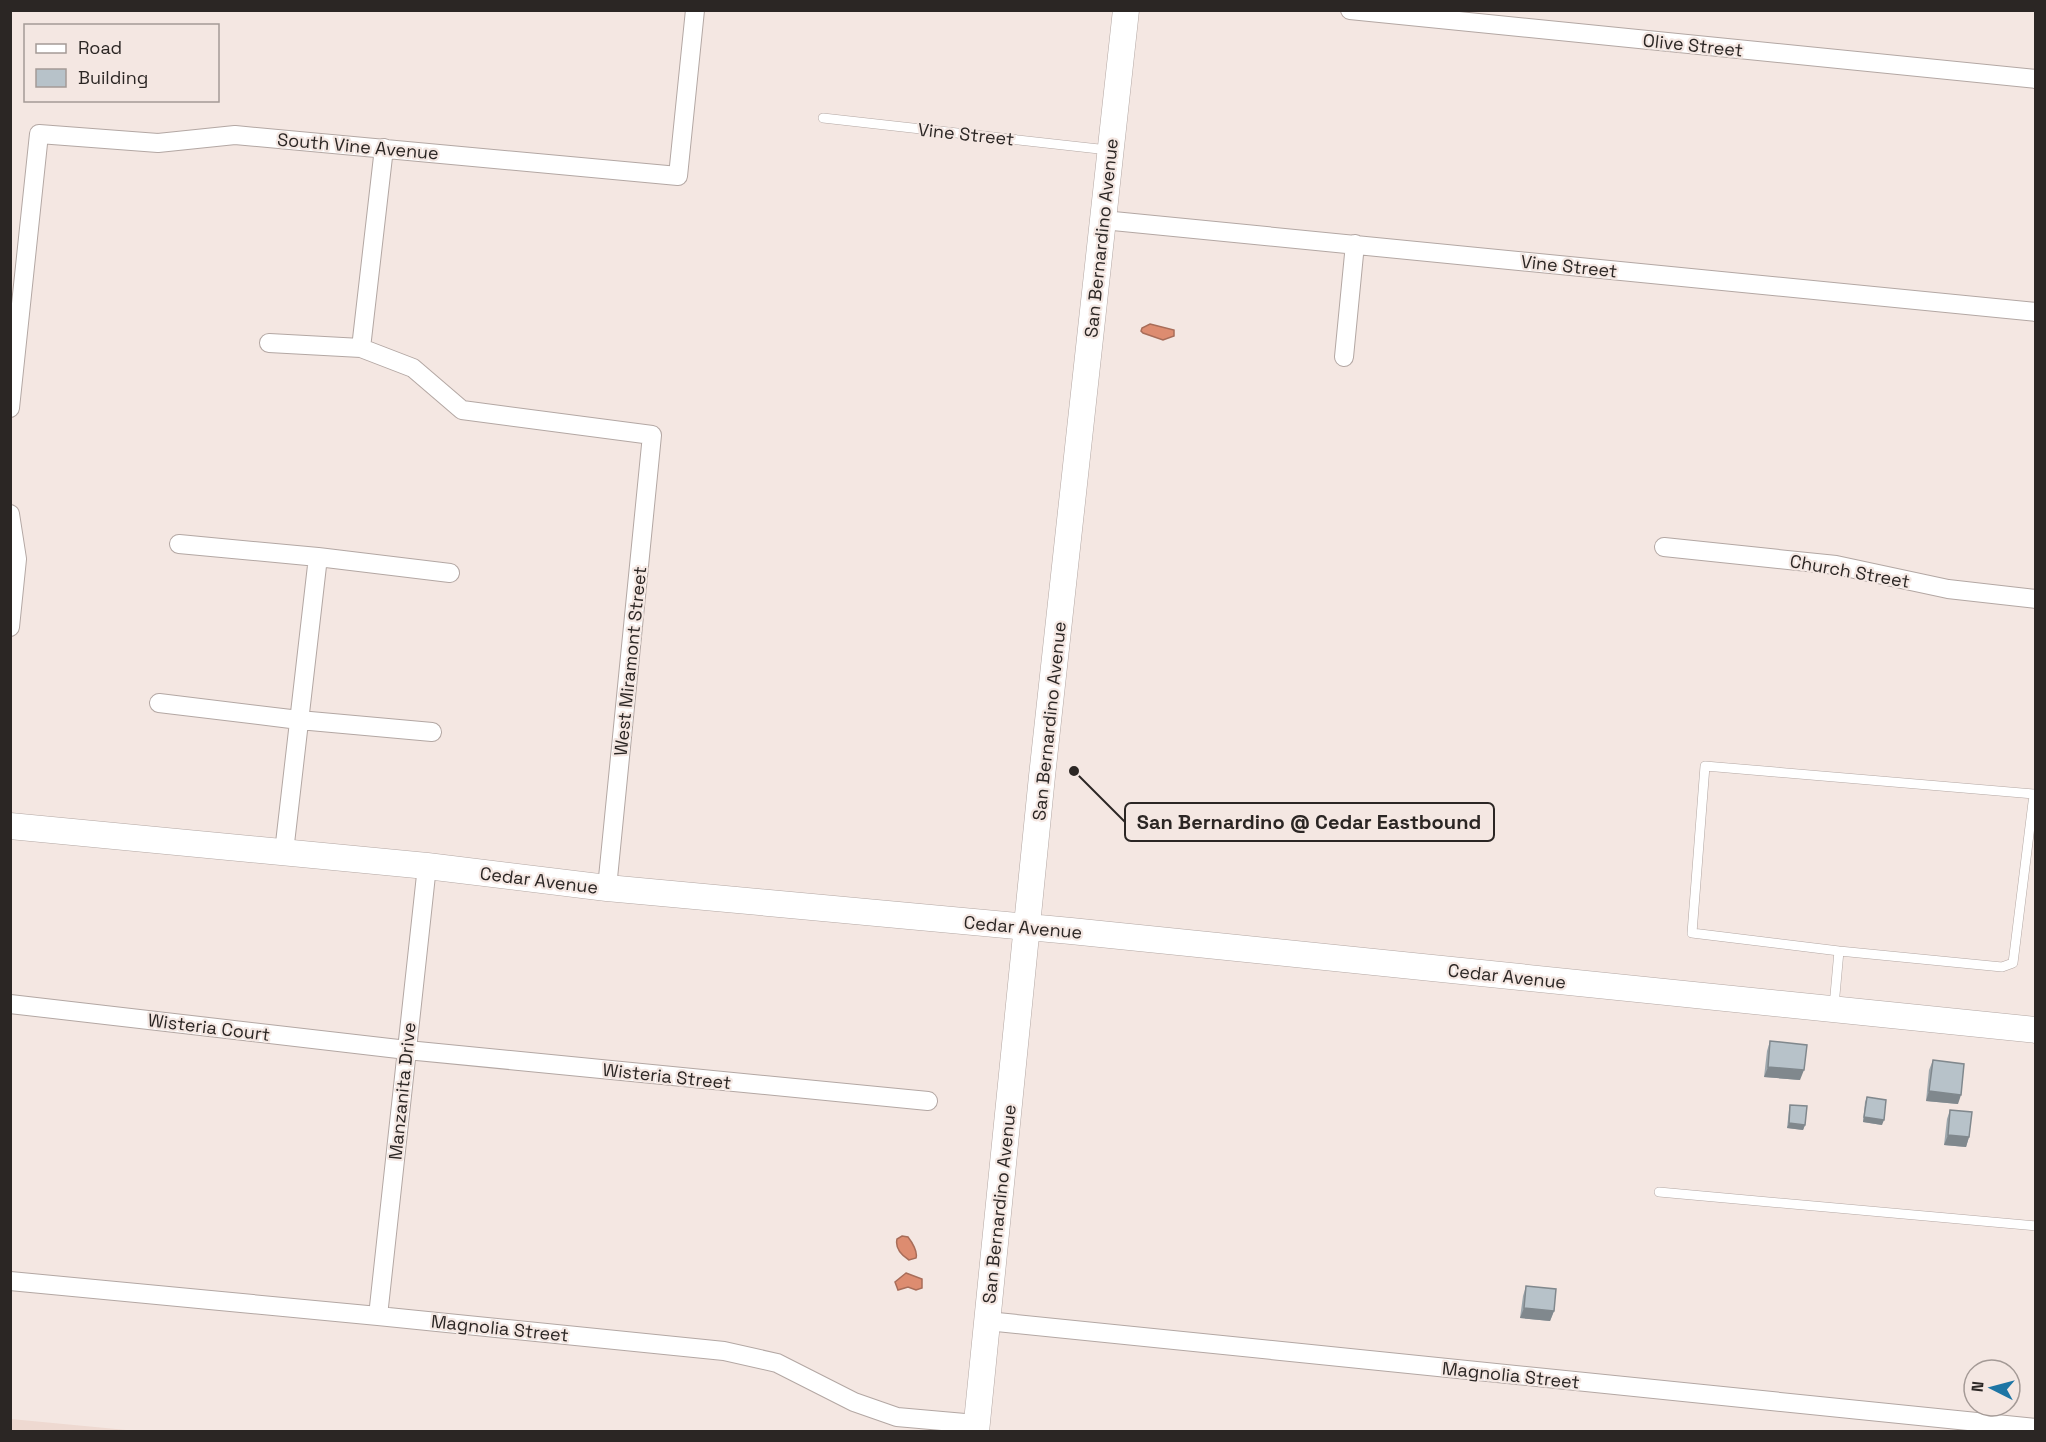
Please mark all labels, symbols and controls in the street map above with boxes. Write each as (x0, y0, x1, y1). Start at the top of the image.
legend (24, 24, 219, 102)
street label: Olive Street (1642, 28, 1744, 62)
text: Road (78, 36, 122, 59)
text: Building (78, 66, 148, 89)
street label: Vine Street (917, 117, 1015, 151)
street label: South Vine Avenue (276, 127, 440, 165)
street label: San Bernardino Avenue (1079, 137, 1123, 339)
street label: Vine Street (1520, 249, 1618, 283)
street label: Church Street (1788, 549, 1912, 593)
street label: West Miramont Street (609, 565, 651, 757)
street label: San Bernardino Avenue (1027, 620, 1071, 822)
callout: San Bernardino @ Cedar Eastbound (1125, 803, 1494, 841)
text: San Bernardino @ Cedar Eastbound (1137, 809, 1481, 835)
street label: Cedar Avenue (479, 861, 599, 899)
street label: Cedar Avenue (963, 910, 1083, 944)
street label: Cedar Avenue (1447, 958, 1567, 994)
street label: Wisteria Court (147, 1008, 271, 1046)
street label: Manzanita Drive (383, 1021, 421, 1161)
street label: Wisteria Street (602, 1058, 732, 1094)
street label: San Bernardino Avenue (977, 1103, 1021, 1305)
street label: Magnolia Street (430, 1309, 570, 1347)
street label: Magnolia Street (1441, 1356, 1581, 1394)
north arrow (1962, 1358, 2022, 1418)
text: N (1967, 1380, 1989, 1393)

